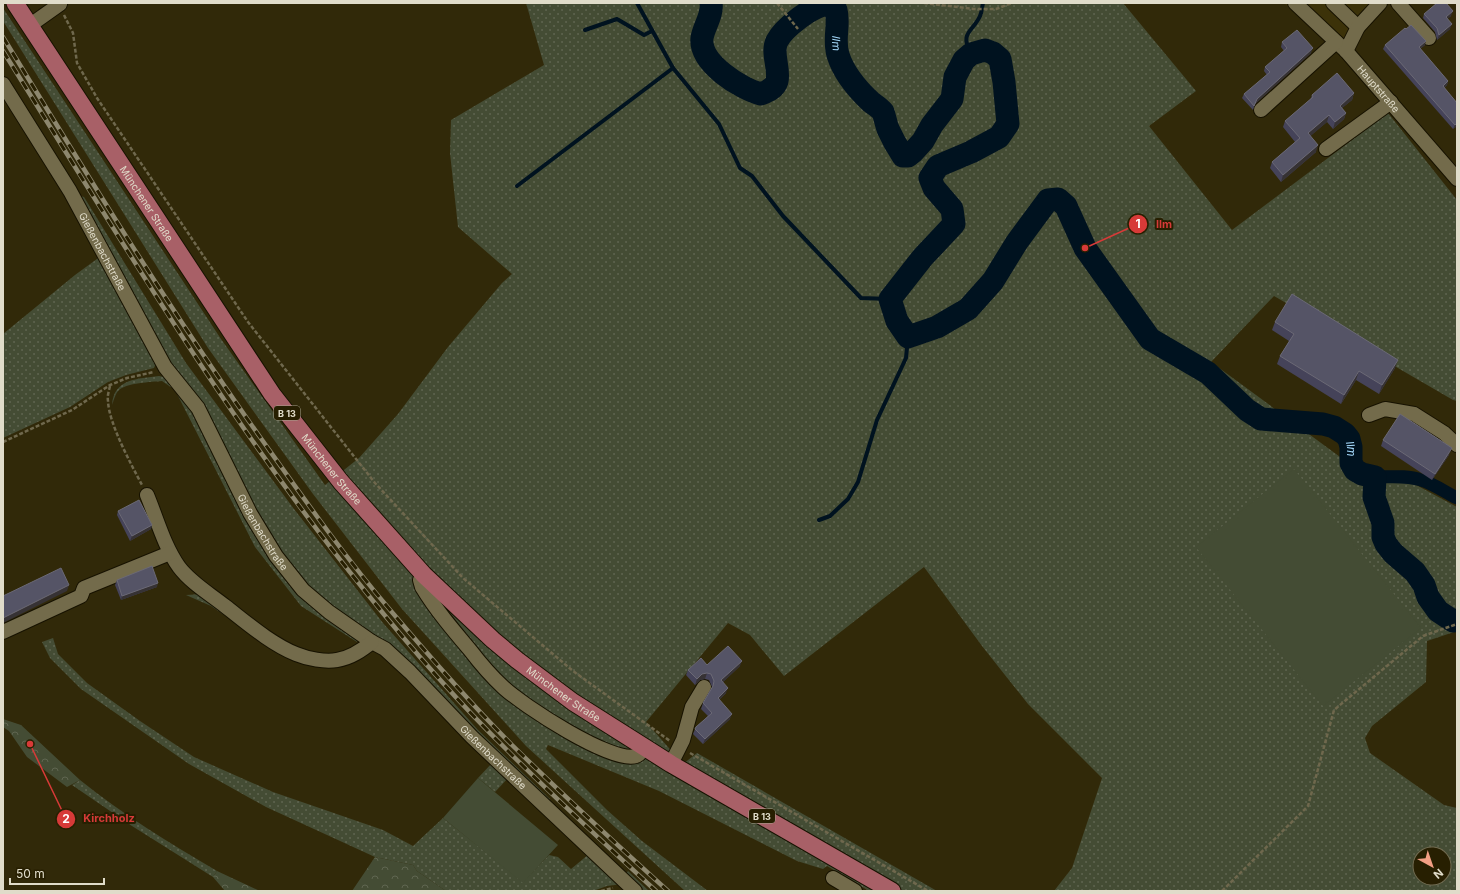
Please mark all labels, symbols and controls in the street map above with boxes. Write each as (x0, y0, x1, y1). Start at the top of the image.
water label: Ilm (829, 35, 844, 52)
street label: Hauptstraße (1355, 63, 1402, 115)
street label: Münchener Straße (118, 164, 176, 244)
street label: Gießenbachstraße (77, 210, 129, 293)
callout: Ilm (1128, 212, 1180, 235)
text: 1 (1135, 216, 1141, 231)
text: Ilm (1156, 217, 1172, 231)
road number: B 13 (274, 406, 300, 420)
street label: Münchener Straße (299, 431, 364, 507)
water label: Ilm (1343, 440, 1358, 457)
street label: Gießenbachstraße (235, 492, 291, 573)
street label: Münchener Straße (524, 663, 603, 724)
street label: Gießenbachstraße (458, 722, 529, 791)
callout: Kirchholz (56, 807, 143, 830)
road number: B 13 (749, 809, 775, 823)
text: 2 (62, 811, 70, 826)
text: Kirchholz (83, 811, 135, 825)
north arrow (1412, 846, 1452, 886)
scale bar (10, 860, 104, 886)
text: 50 m (16, 866, 45, 881)
text: N (1431, 866, 1446, 882)

